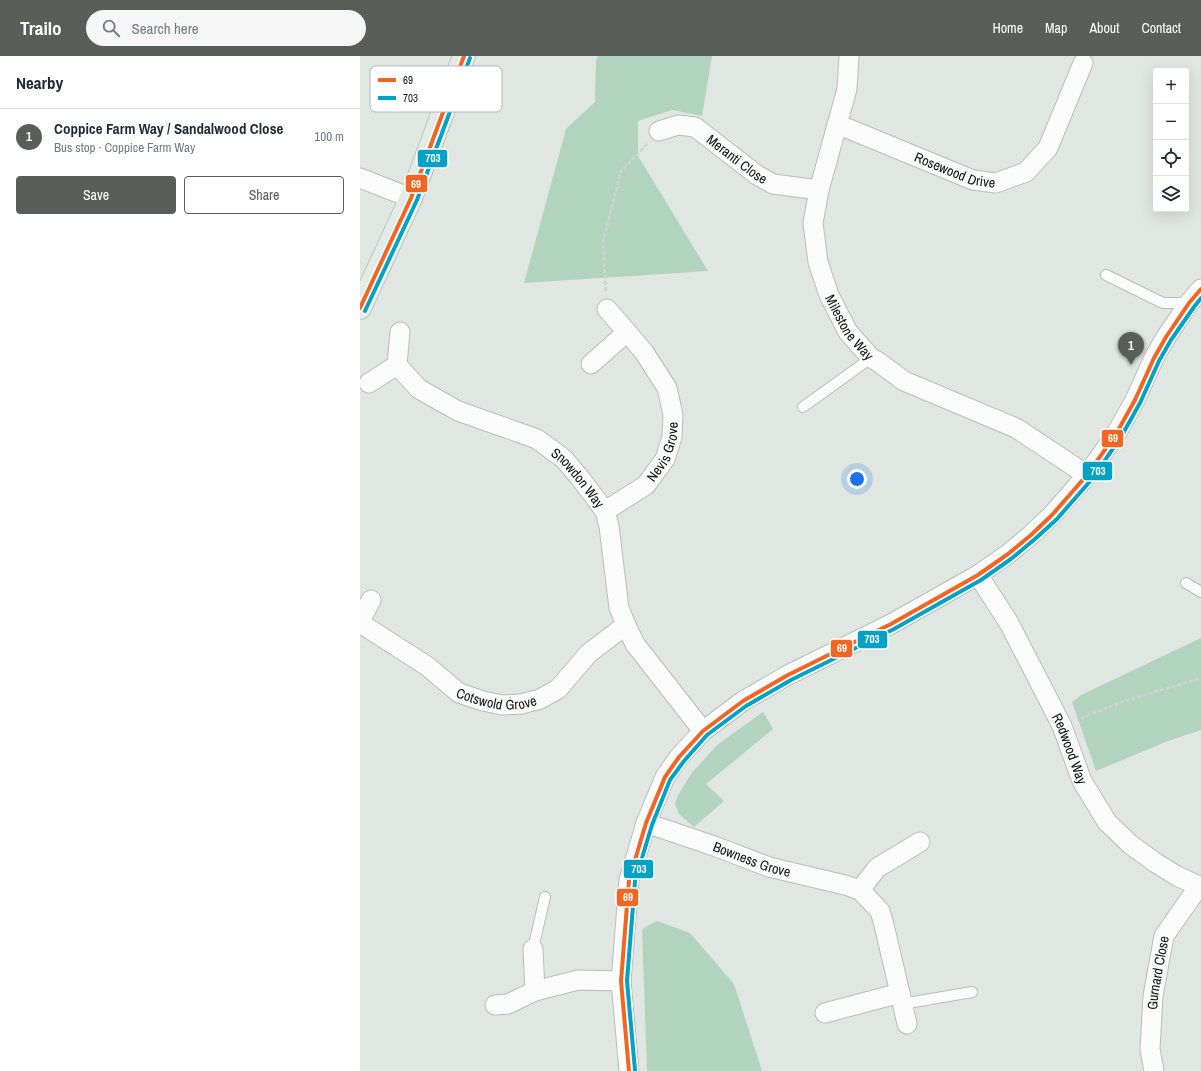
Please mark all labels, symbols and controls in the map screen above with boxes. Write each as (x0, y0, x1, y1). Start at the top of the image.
search box (86, 10, 366, 46)
text: Trailo (20, 15, 62, 41)
icon: search (100, 17, 122, 39)
text: Search here (132, 18, 199, 39)
text: Home (992, 19, 1023, 37)
text: Map (1045, 19, 1067, 37)
text: About (1089, 19, 1119, 37)
text: Contact (1141, 19, 1181, 37)
legend (370, 66, 502, 112)
map controls (1153, 68, 1189, 212)
button: + (1153, 68, 1189, 104)
text: Nearby (16, 71, 63, 94)
text: 69 (403, 73, 413, 87)
text: 703 (403, 91, 418, 105)
button: − (1153, 104, 1189, 140)
text: Coppice Farm Way / Sandalwood Close (54, 118, 283, 139)
text: 1 (26, 128, 32, 145)
text: 100 m (314, 128, 344, 145)
street label: Meranti Close (703, 130, 770, 188)
text: Bus stop · Coppice Farm Way (54, 139, 195, 156)
button: locate (1153, 140, 1189, 176)
street label: Rosewood Drive (912, 148, 996, 192)
line badge: 703 (417, 149, 448, 168)
text: 703 (425, 151, 441, 165)
line badge: 69 (405, 174, 428, 193)
button: Save (16, 176, 176, 214)
button: Share (184, 176, 344, 214)
button: layers (1153, 176, 1189, 212)
text: 69 (411, 177, 421, 191)
street label: Milestone Way (821, 291, 878, 364)
pin: 1 (1118, 332, 1144, 365)
street label: Nevis Grove (643, 421, 682, 485)
line badge: 69 (1101, 429, 1124, 448)
text: 69 (1108, 431, 1118, 445)
street label: Snowdon Way (548, 444, 609, 512)
line badge: 703 (1082, 461, 1113, 481)
text: 703 (1090, 464, 1106, 478)
your location (847, 469, 867, 489)
line badge: 703 (857, 630, 888, 649)
text: 703 (864, 632, 880, 646)
line badge: 69 (830, 639, 853, 658)
text: 69 (837, 641, 847, 655)
street label: Cotswold Grove (454, 684, 538, 714)
street label: Redwood Way (1048, 710, 1091, 787)
street label: Bowness Grove (710, 837, 792, 881)
line badge: 703 (623, 859, 654, 879)
text: 703 (631, 862, 647, 876)
line badge: 69 (616, 888, 639, 907)
text: 69 (623, 890, 633, 904)
street label: Gurnard Close (1143, 934, 1173, 1010)

